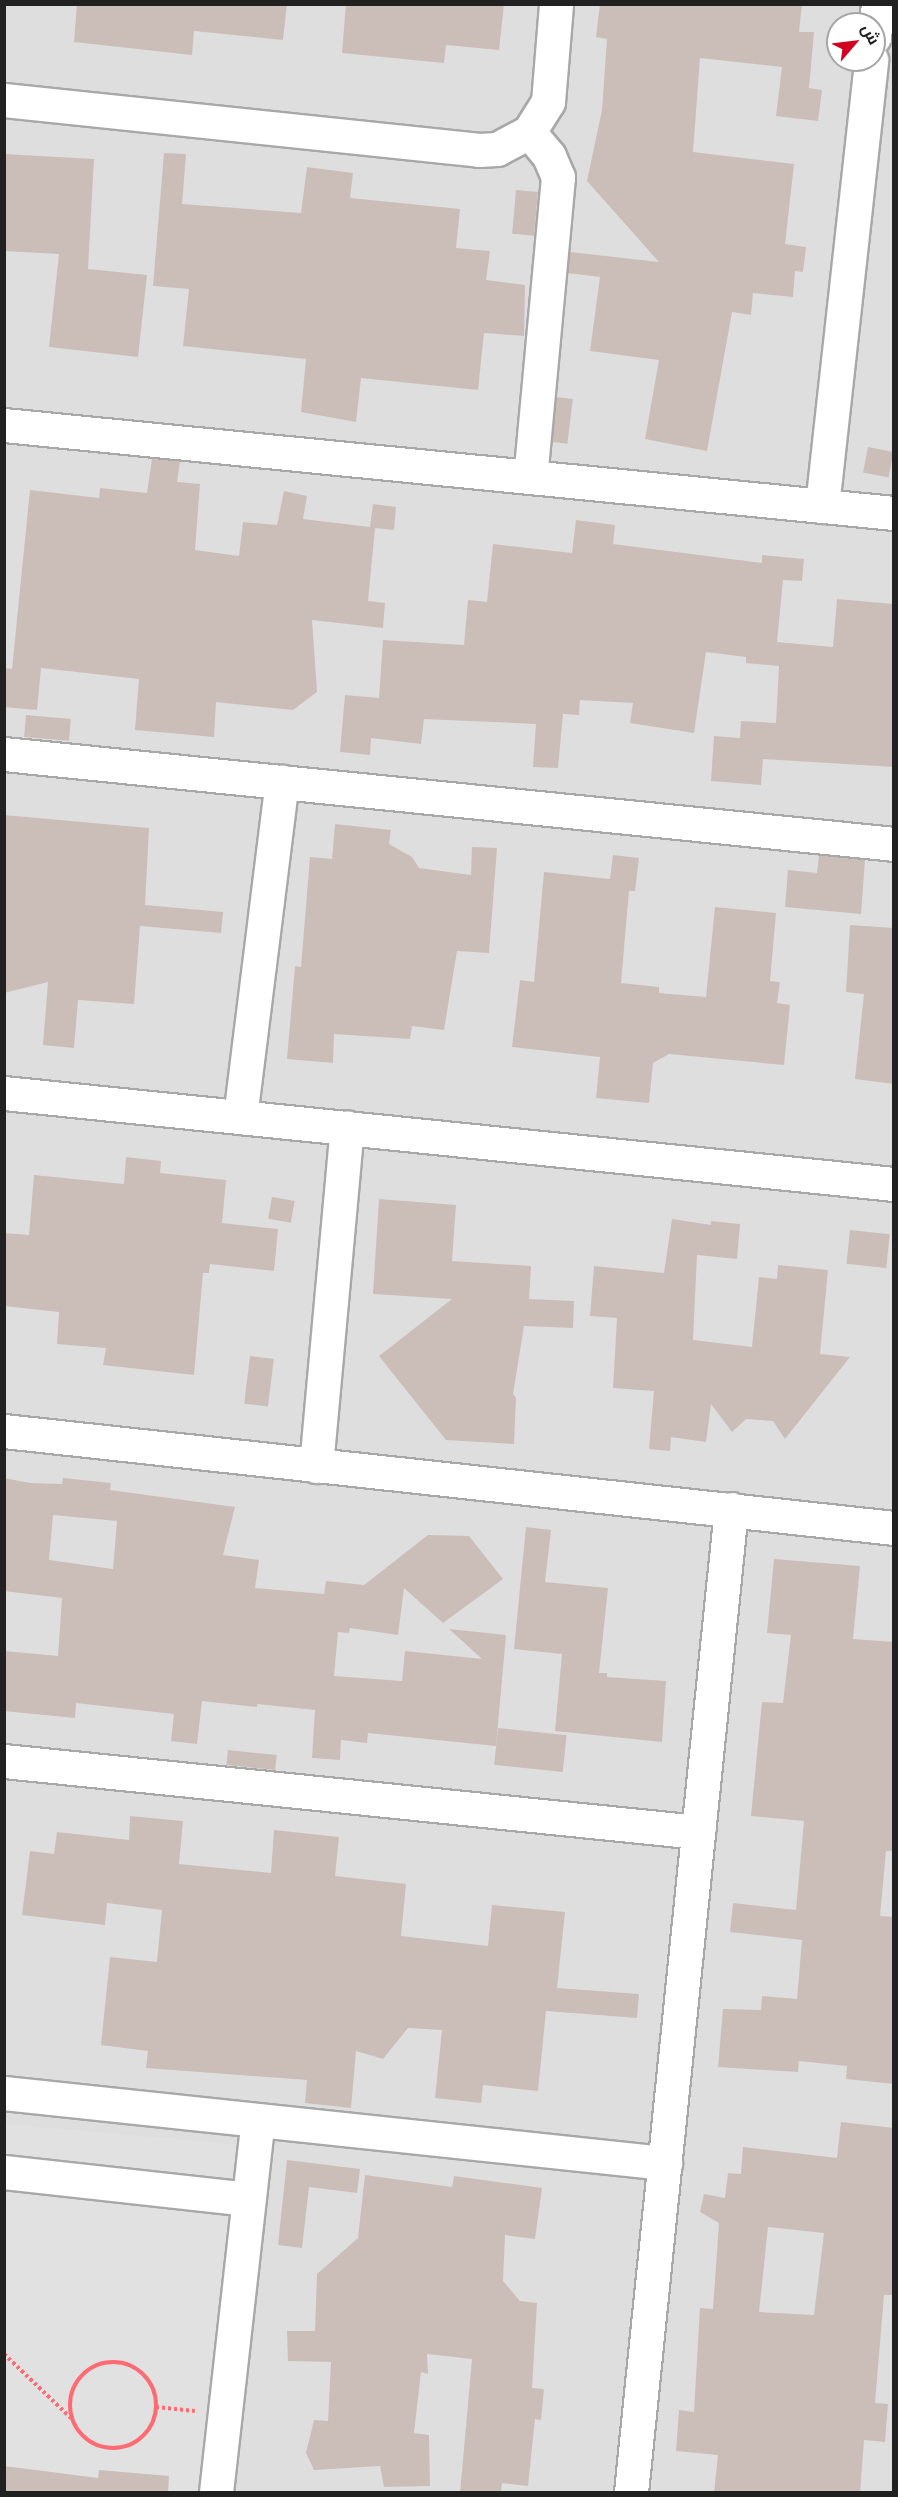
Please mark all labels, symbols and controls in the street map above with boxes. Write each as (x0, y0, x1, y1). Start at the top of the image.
north arrow (826, 12, 886, 72)
text: ش (858, 21, 883, 47)

